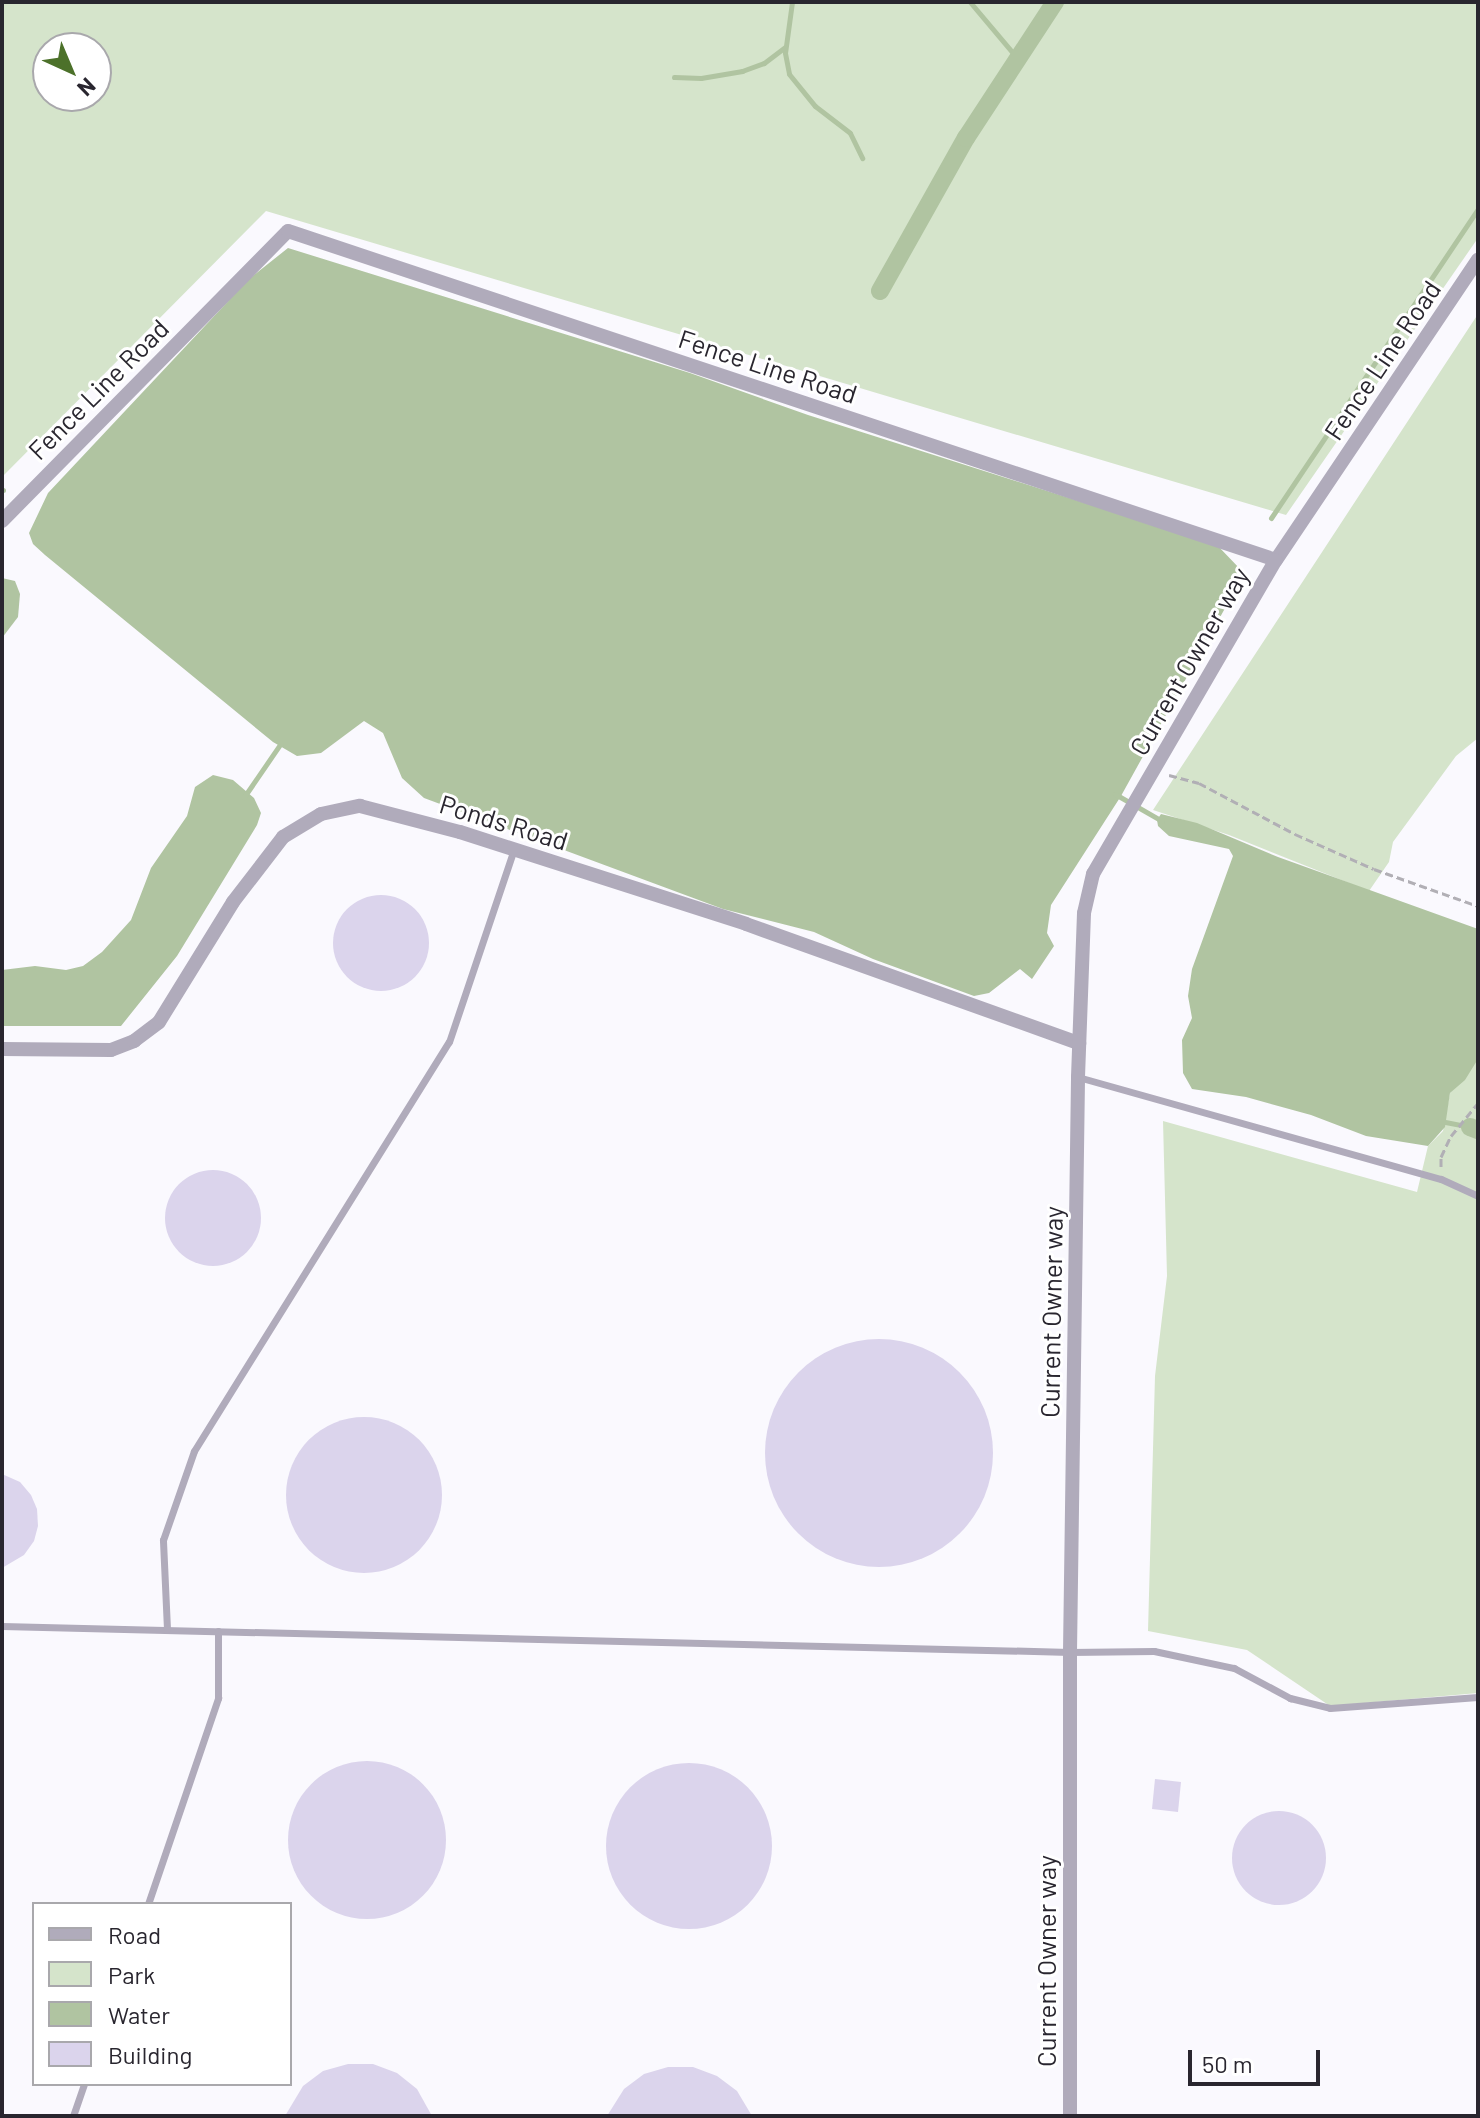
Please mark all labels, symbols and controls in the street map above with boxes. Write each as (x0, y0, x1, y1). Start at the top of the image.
north arrow (32, 32, 112, 112)
text: N (73, 73, 102, 102)
street label: Fence Line Road (1317, 274, 1447, 446)
street label: Fence Line Road (21, 312, 175, 466)
street label: Fence Line Road (675, 322, 861, 410)
street label: Current Owner way (1123, 561, 1255, 761)
street label: Ponds Road (436, 788, 572, 856)
street label: Current Owner way (1034, 1206, 1068, 1418)
street label: Current Owner way (1030, 1855, 1062, 2067)
legend (32, 1902, 292, 2086)
text: Road (108, 1920, 161, 1949)
text: Park (108, 1960, 155, 1989)
text: Water (108, 2000, 170, 2029)
scale bar (1192, 2034, 1324, 2084)
text: Building (108, 2040, 192, 2069)
text: 50 m (1202, 2049, 1253, 2078)

